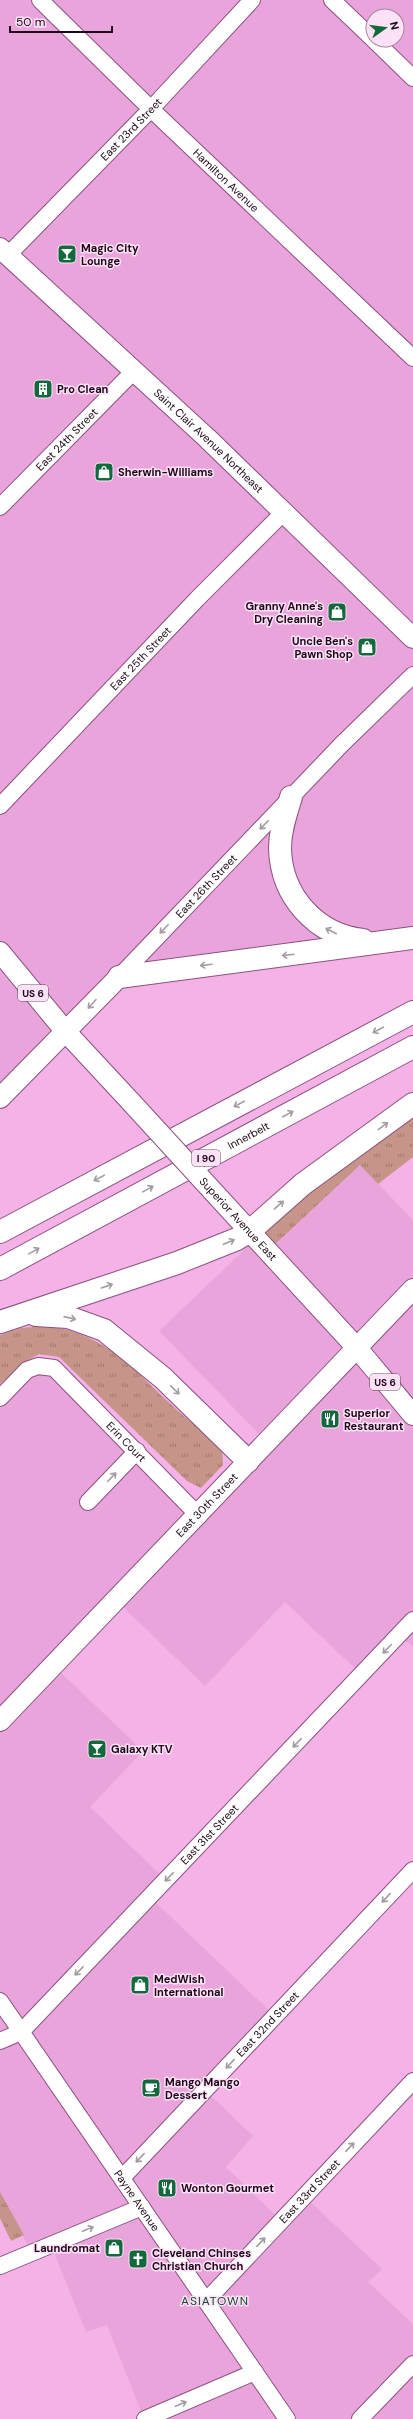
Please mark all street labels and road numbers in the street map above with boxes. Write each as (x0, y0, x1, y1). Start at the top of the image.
street label: East 23rd Street (97, 95, 165, 164)
street label: Hamilton Avenue (190, 146, 262, 215)
street label: Saint Clair Avenue Northeast (151, 386, 266, 496)
street label: East 24th Street (33, 405, 101, 474)
street label: East 25th Street (107, 623, 174, 693)
street label: East 26th Street (172, 851, 240, 921)
road number: US 6 (18, 985, 48, 1001)
street label: Innerbelt (225, 1119, 272, 1152)
road number: I 90 (192, 1150, 220, 1166)
street label: Superior Avenue East (196, 1174, 280, 1263)
road number: US 6 (370, 1374, 400, 1390)
street label: Erin Court (103, 1419, 149, 1465)
street label: East 30th Street (173, 1470, 241, 1540)
street label: East 31st Street (177, 1801, 241, 1867)
street label: East 32nd Street (233, 1988, 302, 2060)
street label: East 33rd Street (276, 2156, 343, 2226)
street label: Payne Avenue (111, 2167, 163, 2234)

